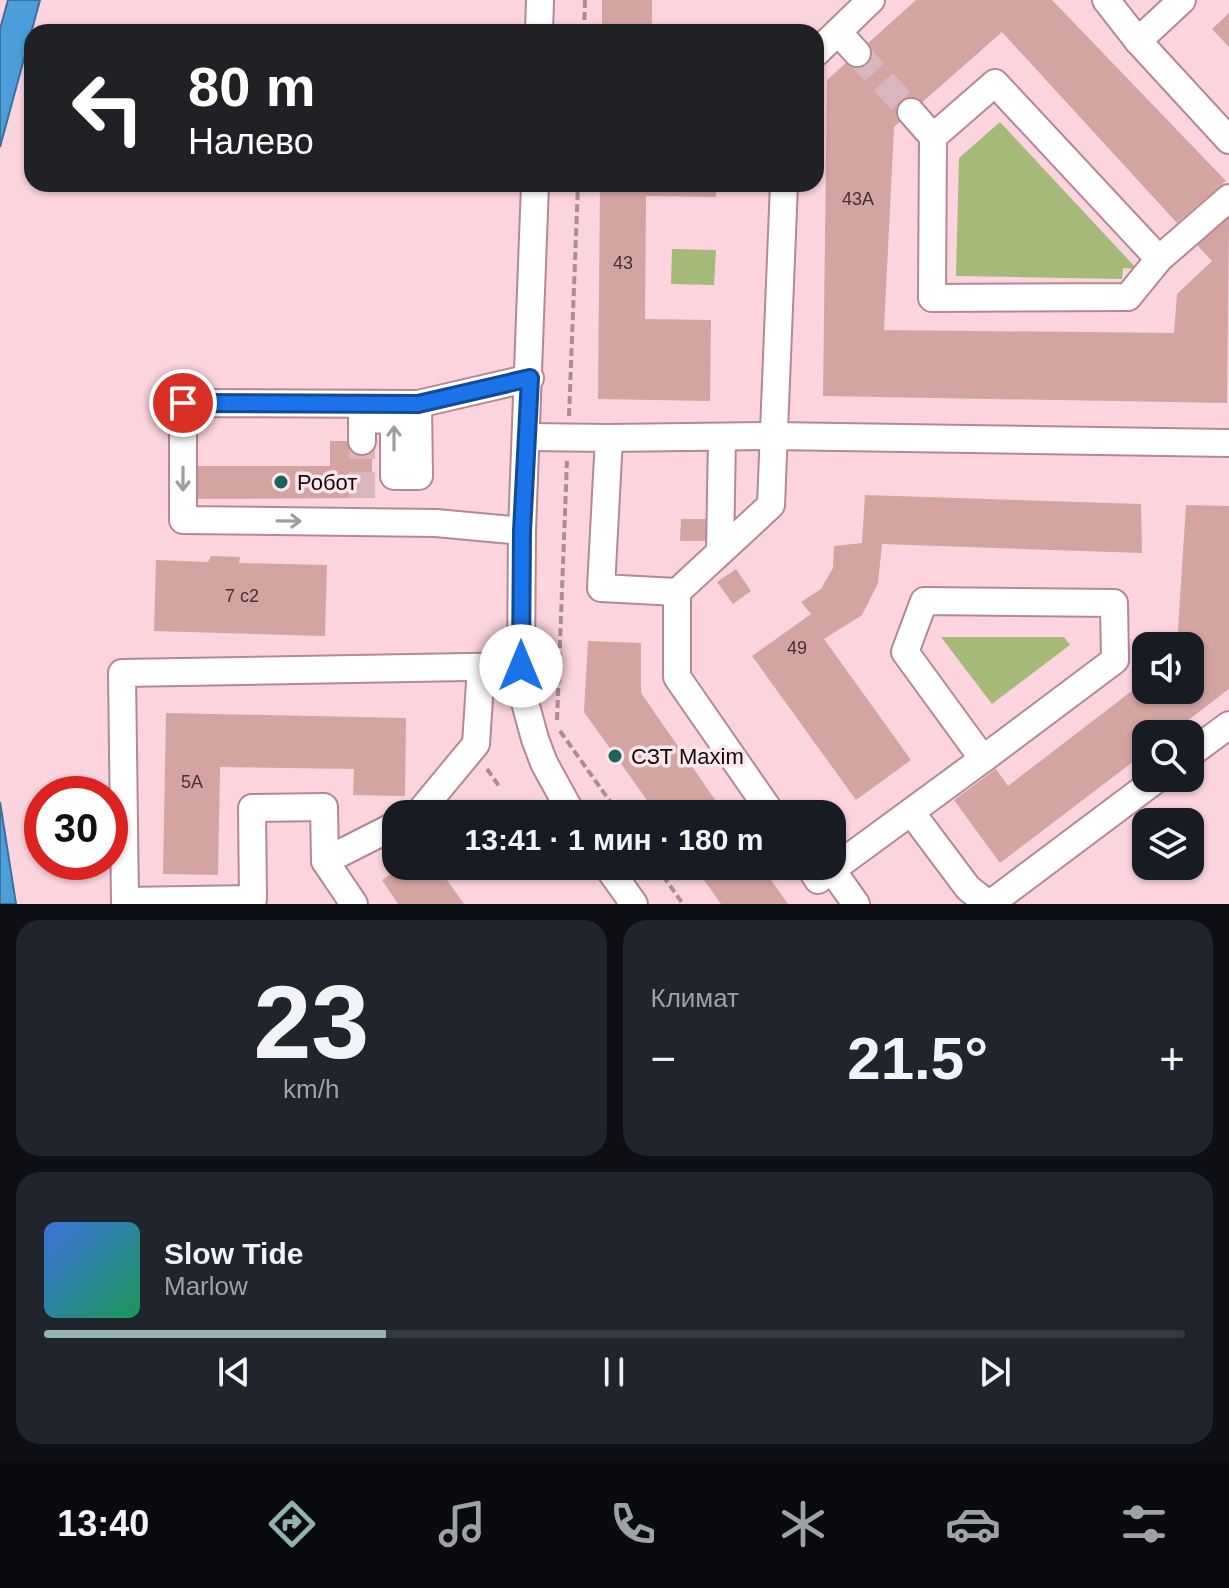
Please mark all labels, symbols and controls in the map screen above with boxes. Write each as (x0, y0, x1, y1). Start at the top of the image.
text: 80 m (188, 55, 316, 118)
icon: left (56, 56, 160, 160)
text: Налево (188, 121, 314, 162)
house number: 43А (842, 189, 874, 209)
house number: 43 (613, 253, 633, 273)
pin (149, 369, 217, 437)
icon: arrive (161, 381, 205, 425)
one-way arrow (386, 425, 402, 452)
one-way arrow (175, 465, 191, 492)
place label: Робот (297, 470, 357, 495)
marker: Робот (272, 473, 290, 491)
one-way arrow (275, 514, 302, 529)
house number: 7 с2 (225, 586, 259, 606)
position arrow (479, 624, 563, 708)
map controls (1132, 632, 1204, 880)
button: sound (1132, 632, 1204, 704)
house number: 49 (787, 638, 807, 658)
button: search (1132, 720, 1204, 792)
place label: СЗТ Maxim (631, 744, 744, 769)
marker: СЗТ Maxim (606, 747, 624, 765)
house number: 5А (181, 772, 203, 792)
speed limit sign: 30 (24, 776, 128, 880)
button: layers (1132, 808, 1204, 880)
text: 13:41 · 1 мин · 180 m (465, 823, 763, 856)
text: 23 (253, 964, 369, 1080)
text: Климат (651, 983, 739, 1013)
text: 21.5° (847, 1025, 988, 1092)
text: − (651, 1034, 676, 1083)
text: + (1159, 1034, 1185, 1083)
text: km/h (283, 1074, 339, 1104)
text: Slow Tide (164, 1237, 303, 1270)
text: Marlow (164, 1271, 248, 1301)
icon: previous (212, 1350, 256, 1394)
icon: pause (592, 1350, 636, 1394)
icon: next (973, 1350, 1017, 1394)
icon: directions (264, 1496, 320, 1552)
icon: music (434, 1496, 490, 1552)
icon: phone (605, 1496, 661, 1552)
icon: climate (775, 1496, 831, 1552)
icon: car (945, 1496, 1001, 1552)
icon: filters (1116, 1496, 1172, 1552)
text: 13:40 (57, 1503, 149, 1544)

